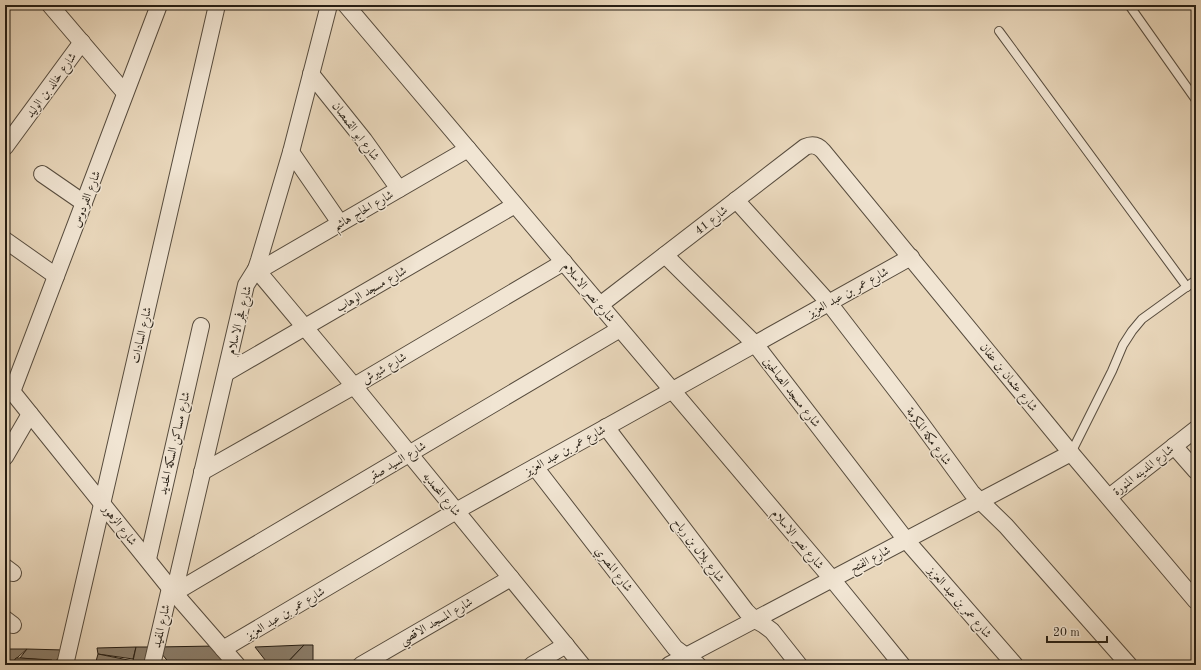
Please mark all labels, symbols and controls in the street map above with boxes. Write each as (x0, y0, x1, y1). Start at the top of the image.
street label: شارع خالد بن الوليد (24, 51, 83, 123)
street label: شارع ابو القمصان (326, 100, 381, 166)
street label: شارع الفردوس (71, 169, 107, 231)
street label: شارع الحاج هاشم (331, 189, 398, 237)
street label: شارع 41 (693, 204, 733, 240)
street label: شارع نصر الاسلام (557, 261, 617, 327)
street label: شارع مسجد الوهاب (334, 265, 411, 318)
street label: شارع عمر بن عبد العزيز (804, 266, 893, 324)
street label: شارع فجر الاسلام (225, 284, 258, 357)
street label: شارع السادات (130, 306, 158, 366)
street label: شارع عثمان بن عفان (974, 341, 1039, 417)
street label: شارع شيرش (360, 351, 411, 390)
street label: شارع مسجد الصالحين (757, 355, 822, 432)
street label: شارع مساكن السكة الحديد (156, 390, 197, 497)
street label: شارع مكة المكرمة (900, 405, 954, 470)
street label: شارع عمر بن عبد العزيز (521, 424, 610, 482)
street label: شارع السيد صقر (365, 440, 431, 488)
street label: شارع المدينه المنورة (1111, 443, 1179, 501)
street label: شارع المحمديه (417, 470, 463, 521)
street label: شارع الزهور (96, 503, 139, 551)
street label: شارع نصر الاسلام (766, 508, 826, 574)
street label: شارع بلال بن رباح (667, 516, 726, 587)
street label: شارع الفتح (848, 544, 895, 579)
street label: شارع المصري (589, 545, 634, 597)
street label: شارع عمر بن عبد العزيز (921, 563, 993, 643)
street label: شارع عمر بن عبد العزيز (242, 585, 329, 647)
street label: شارع المسجد الاقصي (398, 596, 477, 651)
street label: شارع المفيد (151, 603, 177, 650)
scale bar (1047, 618, 1107, 644)
text: 20 m (1053, 627, 1080, 639)

